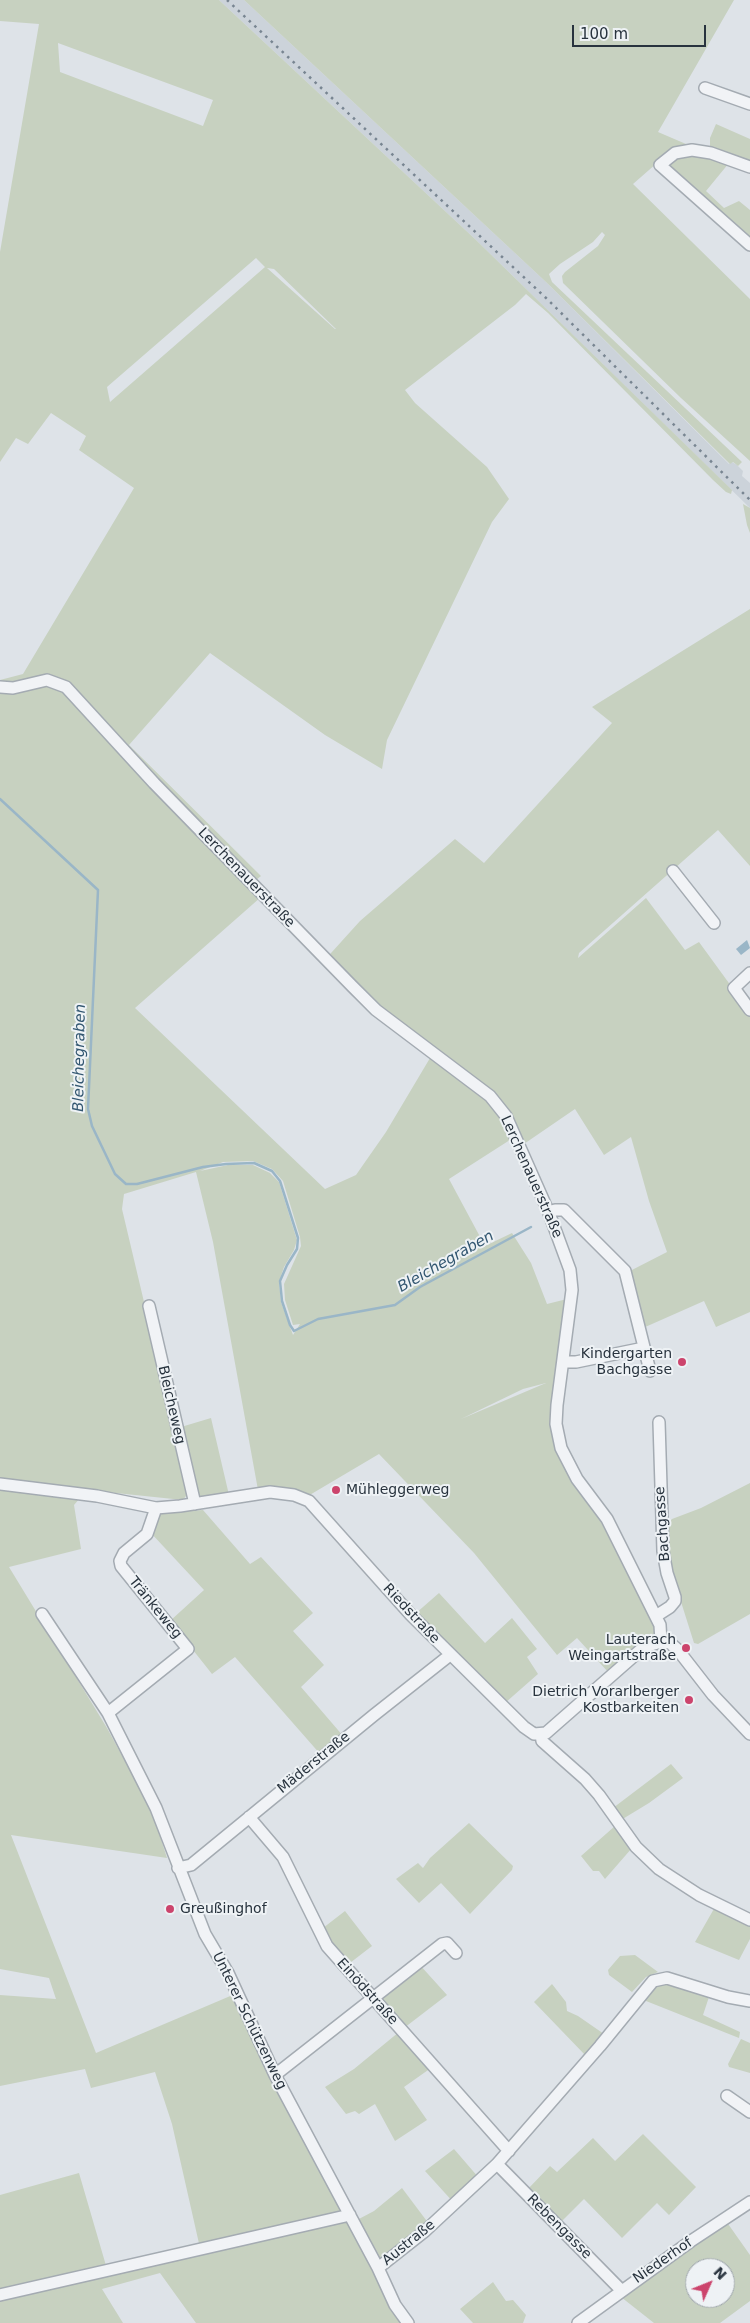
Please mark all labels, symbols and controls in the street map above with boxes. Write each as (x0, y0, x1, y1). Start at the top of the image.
scale bar (575, 15, 709, 47)
text: 100 m (580, 25, 628, 43)
street label: Lerchenauerstraße (194, 825, 298, 931)
water label: Bleichegraben (70, 1004, 90, 1112)
street label: Lerchenauerstraße (496, 1113, 566, 1241)
water label: Bleichegraben (395, 1227, 497, 1297)
place label: Kindergarten Bachgasse (581, 1346, 672, 1378)
marker: Kindergarten Bachgasse (676, 1356, 688, 1368)
street label: Bleicheweg (154, 1364, 188, 1446)
place label: Mühleggerweg (346, 1482, 449, 1498)
marker: Mühleggerweg (330, 1484, 342, 1496)
street label: Bachgasse (652, 1486, 674, 1562)
street label: Tränkeweg (125, 1574, 185, 1642)
street label: Riedstraße (379, 1581, 443, 1647)
place label: Lauterach Weingartstraße (568, 1632, 676, 1664)
marker: Lauterach Weingartstraße (680, 1642, 692, 1654)
place label: Dietrich Vorarlberger Kostbarkeiten (532, 1684, 679, 1716)
marker: Dietrich Vorarlberger Kostbarkeiten (683, 1694, 695, 1706)
street label: Mäderstraße (274, 1729, 354, 1797)
place label: Greußinghof (180, 1901, 267, 1917)
marker: Greußinghof (164, 1903, 176, 1915)
street label: Unterer Schützenweg (208, 1949, 290, 2093)
street label: Einödstraße (333, 1955, 401, 2029)
street label: Rebengasse (523, 2191, 595, 2263)
street label: Austraße (379, 2217, 439, 2269)
street label: Niederhof (630, 2235, 696, 2287)
north arrow (685, 2258, 735, 2308)
text: N (710, 2264, 730, 2283)

